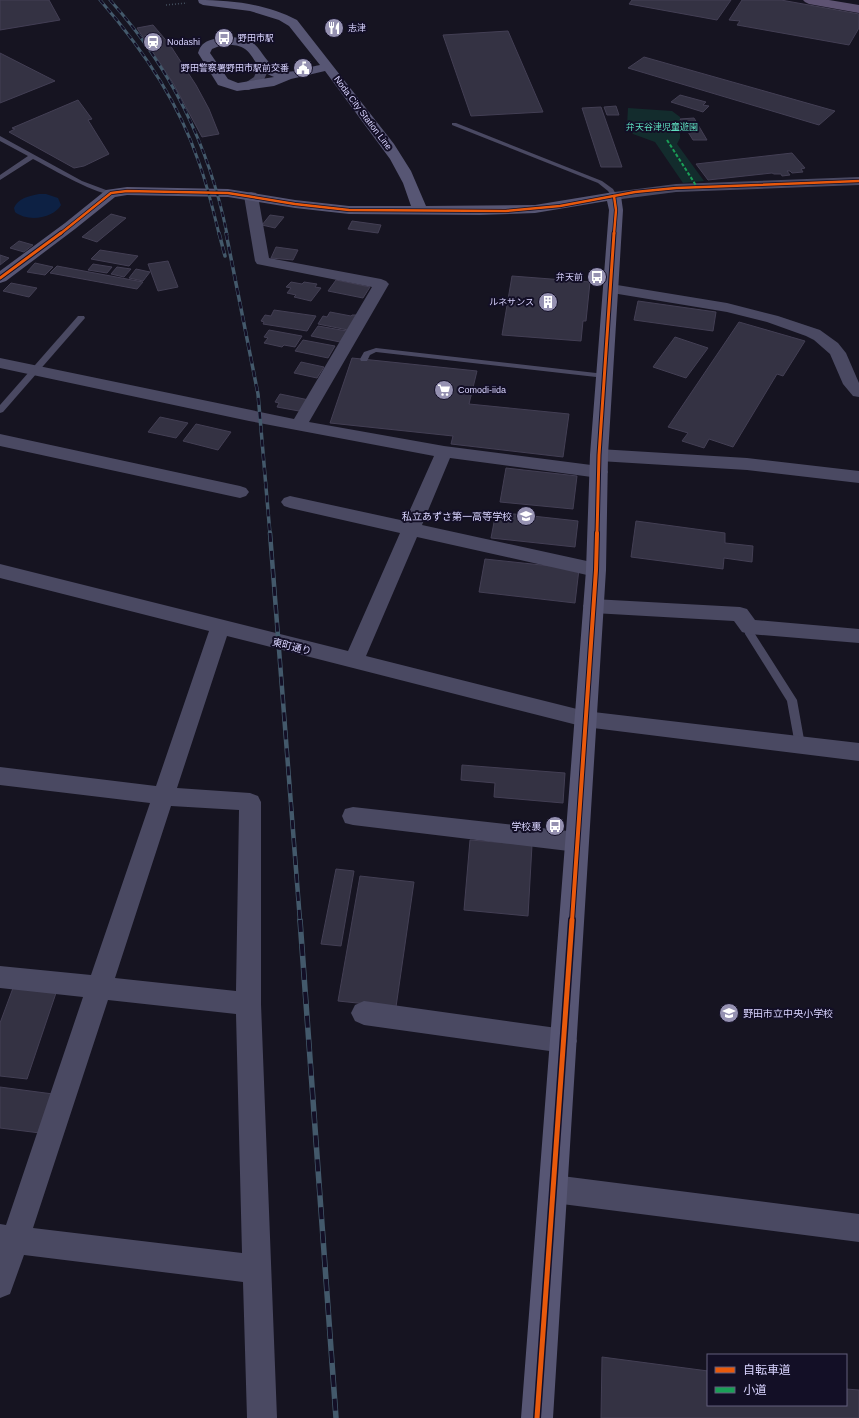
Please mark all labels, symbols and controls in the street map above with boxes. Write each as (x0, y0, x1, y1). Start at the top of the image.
restaurant icon: 志津 (323, 17, 345, 39)
place label: 志津 (348, 23, 366, 33)
bus stop icon: 野田市駅 (213, 27, 235, 49)
station icon: Nodashi (142, 31, 164, 53)
place label: 野田市駅 (238, 33, 274, 43)
place label: Nodashi (167, 37, 200, 47)
public building icon: 野田警察署野田市駅前交番 (292, 57, 314, 79)
place label: 野田警察署野田市駅前交番 (181, 63, 289, 73)
street label: Noda City Station Line (332, 74, 394, 152)
park label: 弁天谷津児童遊園 (626, 122, 698, 132)
bus stop icon: 弁天前 (586, 266, 608, 288)
place label: 弁天前 (556, 272, 583, 282)
building icon: ルネサンス (537, 291, 559, 313)
place label: ルネサンス (489, 297, 534, 307)
supermarket icon: Comodi-iida (433, 379, 455, 401)
place label: Comodi-iida (458, 385, 506, 395)
school or university icon: 私立あずさ第一高等学校 (515, 505, 537, 527)
place label: 私立あずさ第一高等学校 (402, 511, 512, 522)
street label: 東町通り (271, 636, 313, 657)
bus stop icon: 学校裏 (544, 815, 566, 837)
place label: 学校裏 (511, 821, 542, 832)
school or university icon: 野田市立中央小学校 (718, 1002, 740, 1024)
place label: 野田市立中央小学校 (743, 1008, 833, 1019)
legend (707, 1354, 847, 1406)
text: 自転車道 (743, 1363, 791, 1377)
text: 小道 (743, 1383, 767, 1397)

